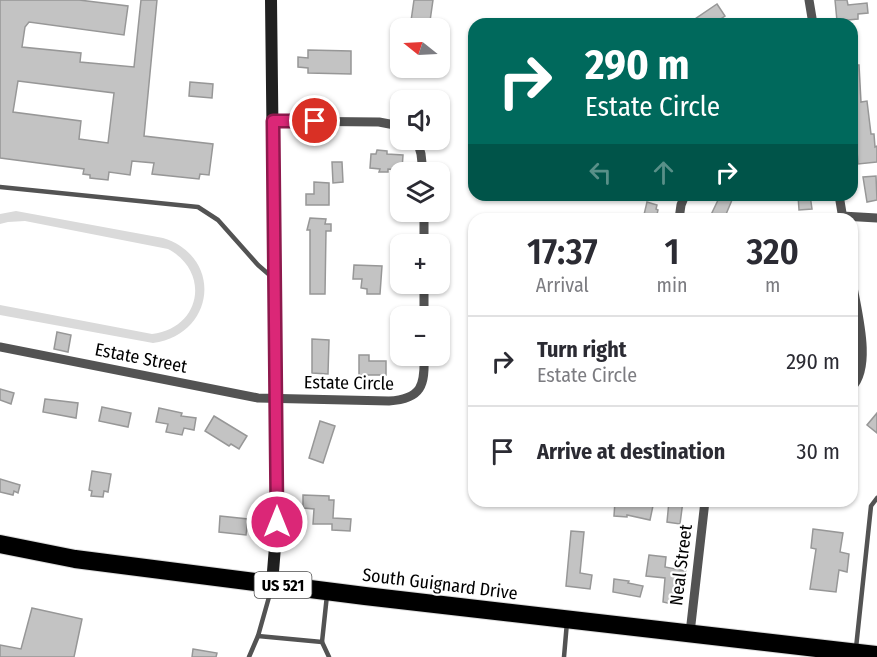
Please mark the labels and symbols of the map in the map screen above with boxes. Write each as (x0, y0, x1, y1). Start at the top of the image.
north arrow (390, 18, 450, 78)
pin (289, 95, 340, 146)
street label: Estate Street (93, 338, 189, 378)
street label: Estate Circle (304, 371, 394, 395)
position arrow (245, 490, 309, 554)
street label: Neal Street (665, 523, 697, 607)
street label: South Guignard Drive (361, 564, 519, 604)
road number: US 521 (254, 572, 312, 598)

